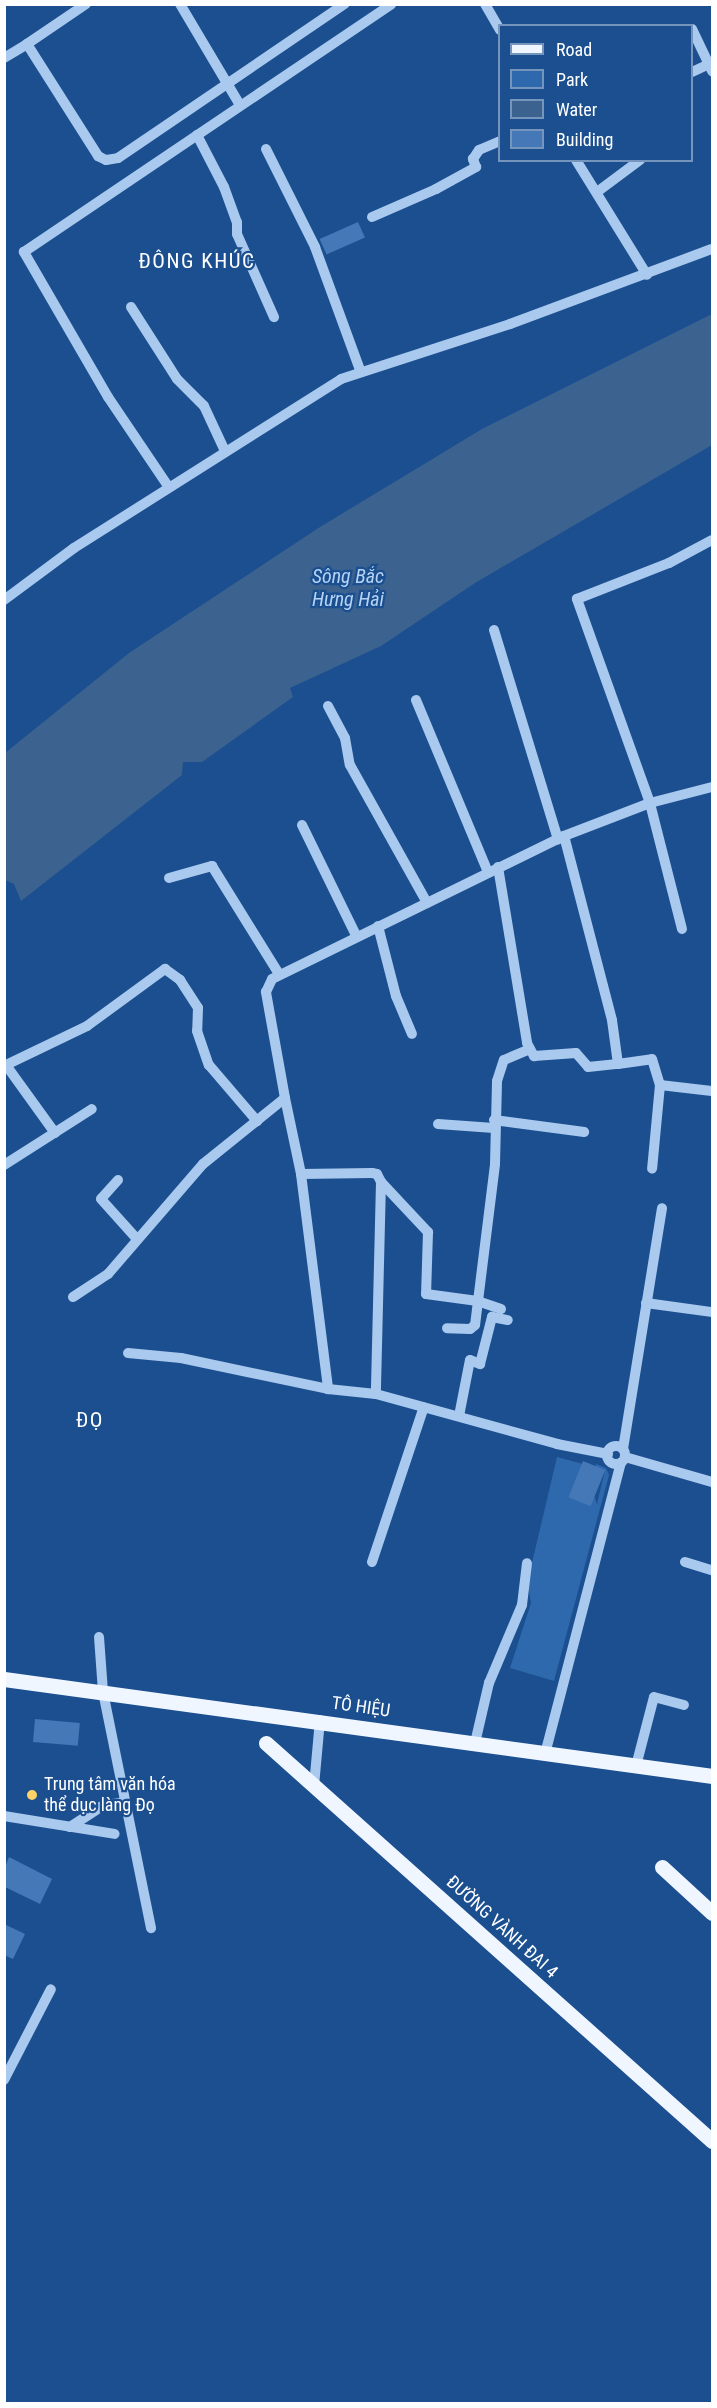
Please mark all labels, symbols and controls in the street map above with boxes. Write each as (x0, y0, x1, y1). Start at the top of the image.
legend (498, 24, 693, 162)
text: Road (556, 39, 592, 60)
text: Park (556, 69, 588, 90)
text: Water (556, 99, 597, 120)
text: Building (556, 129, 613, 150)
district label: ĐÔNG KHÚC (139, 248, 255, 274)
water label: Sông Bắc Hưng Hải (312, 564, 384, 611)
district label: ĐỌ (76, 1407, 104, 1433)
street label: TÔ HIỆU (330, 1692, 392, 1722)
place label: Trung tâm văn hóa thể dục làng Đọ (44, 1774, 176, 1816)
marker: Trung tâm văn hóa thể dục làng Đọ (25, 1788, 39, 1802)
street label: ĐƯỜNG VÀNH ĐAI 4 (442, 1871, 562, 1983)

